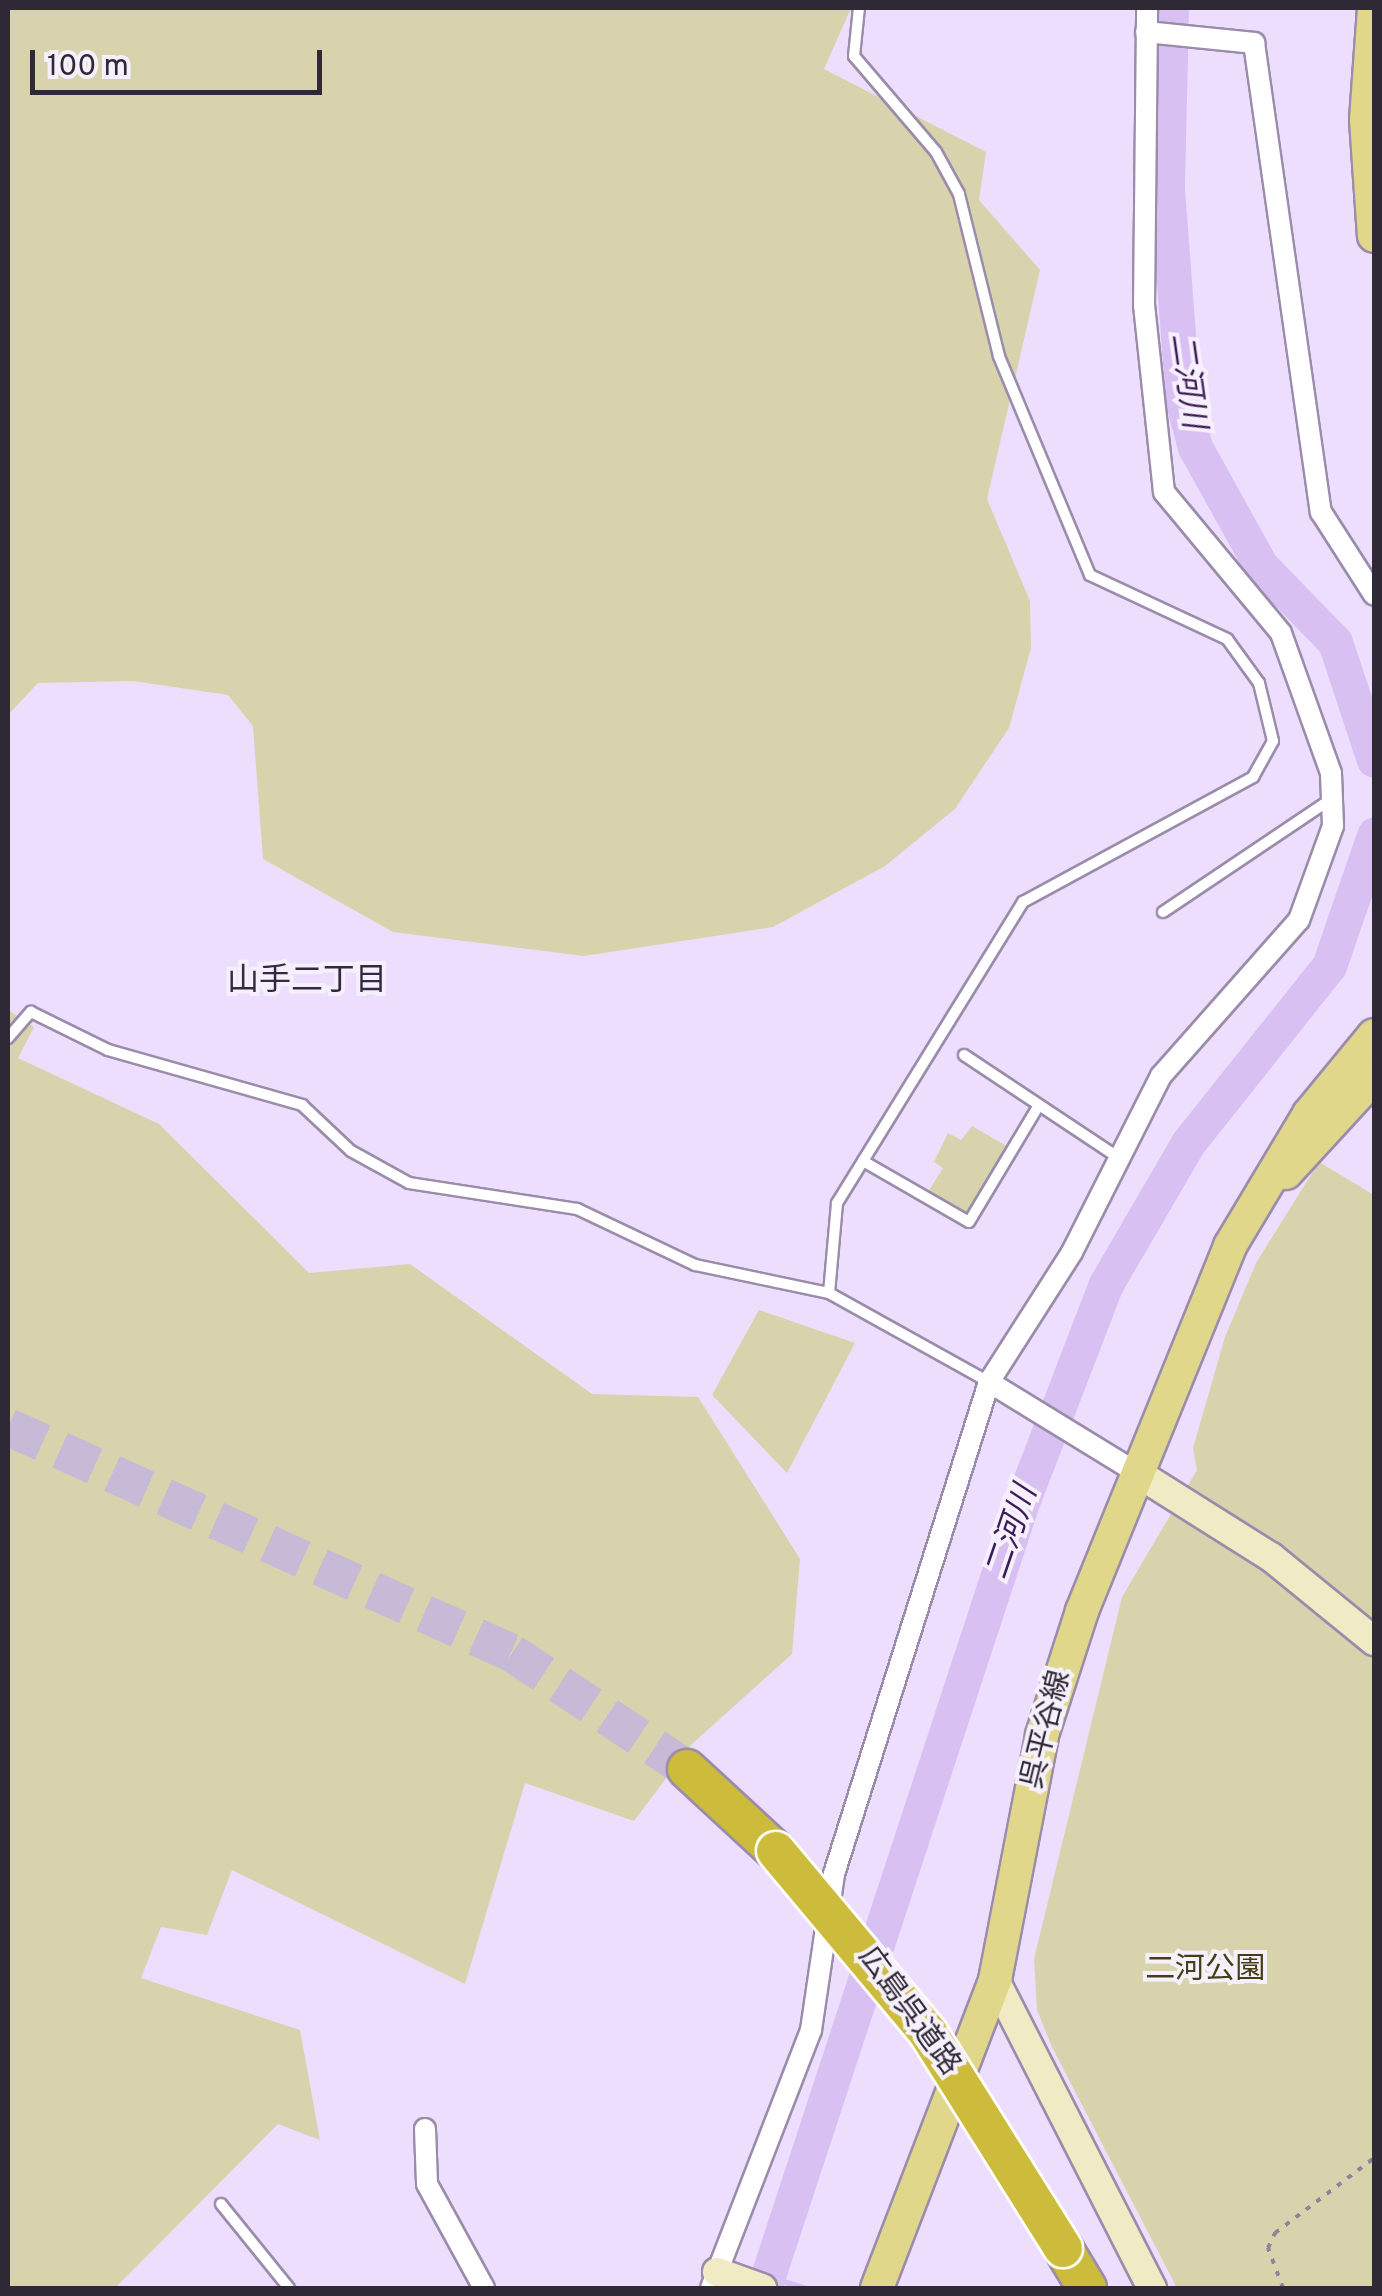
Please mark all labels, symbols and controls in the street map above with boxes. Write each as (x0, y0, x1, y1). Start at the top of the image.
scale bar (35, 30, 328, 92)
text: 100 m (47, 49, 129, 86)
water label: 二河川 (1160, 331, 1212, 431)
district label: 山手二丁目 (227, 963, 387, 1001)
water label: 二河川 (979, 1481, 1047, 1585)
street label: 呉平谷線 (1016, 1667, 1080, 1793)
street label: 広島呉道路 (849, 1941, 967, 2083)
park label: 二河公園 (1145, 1953, 1265, 1989)

